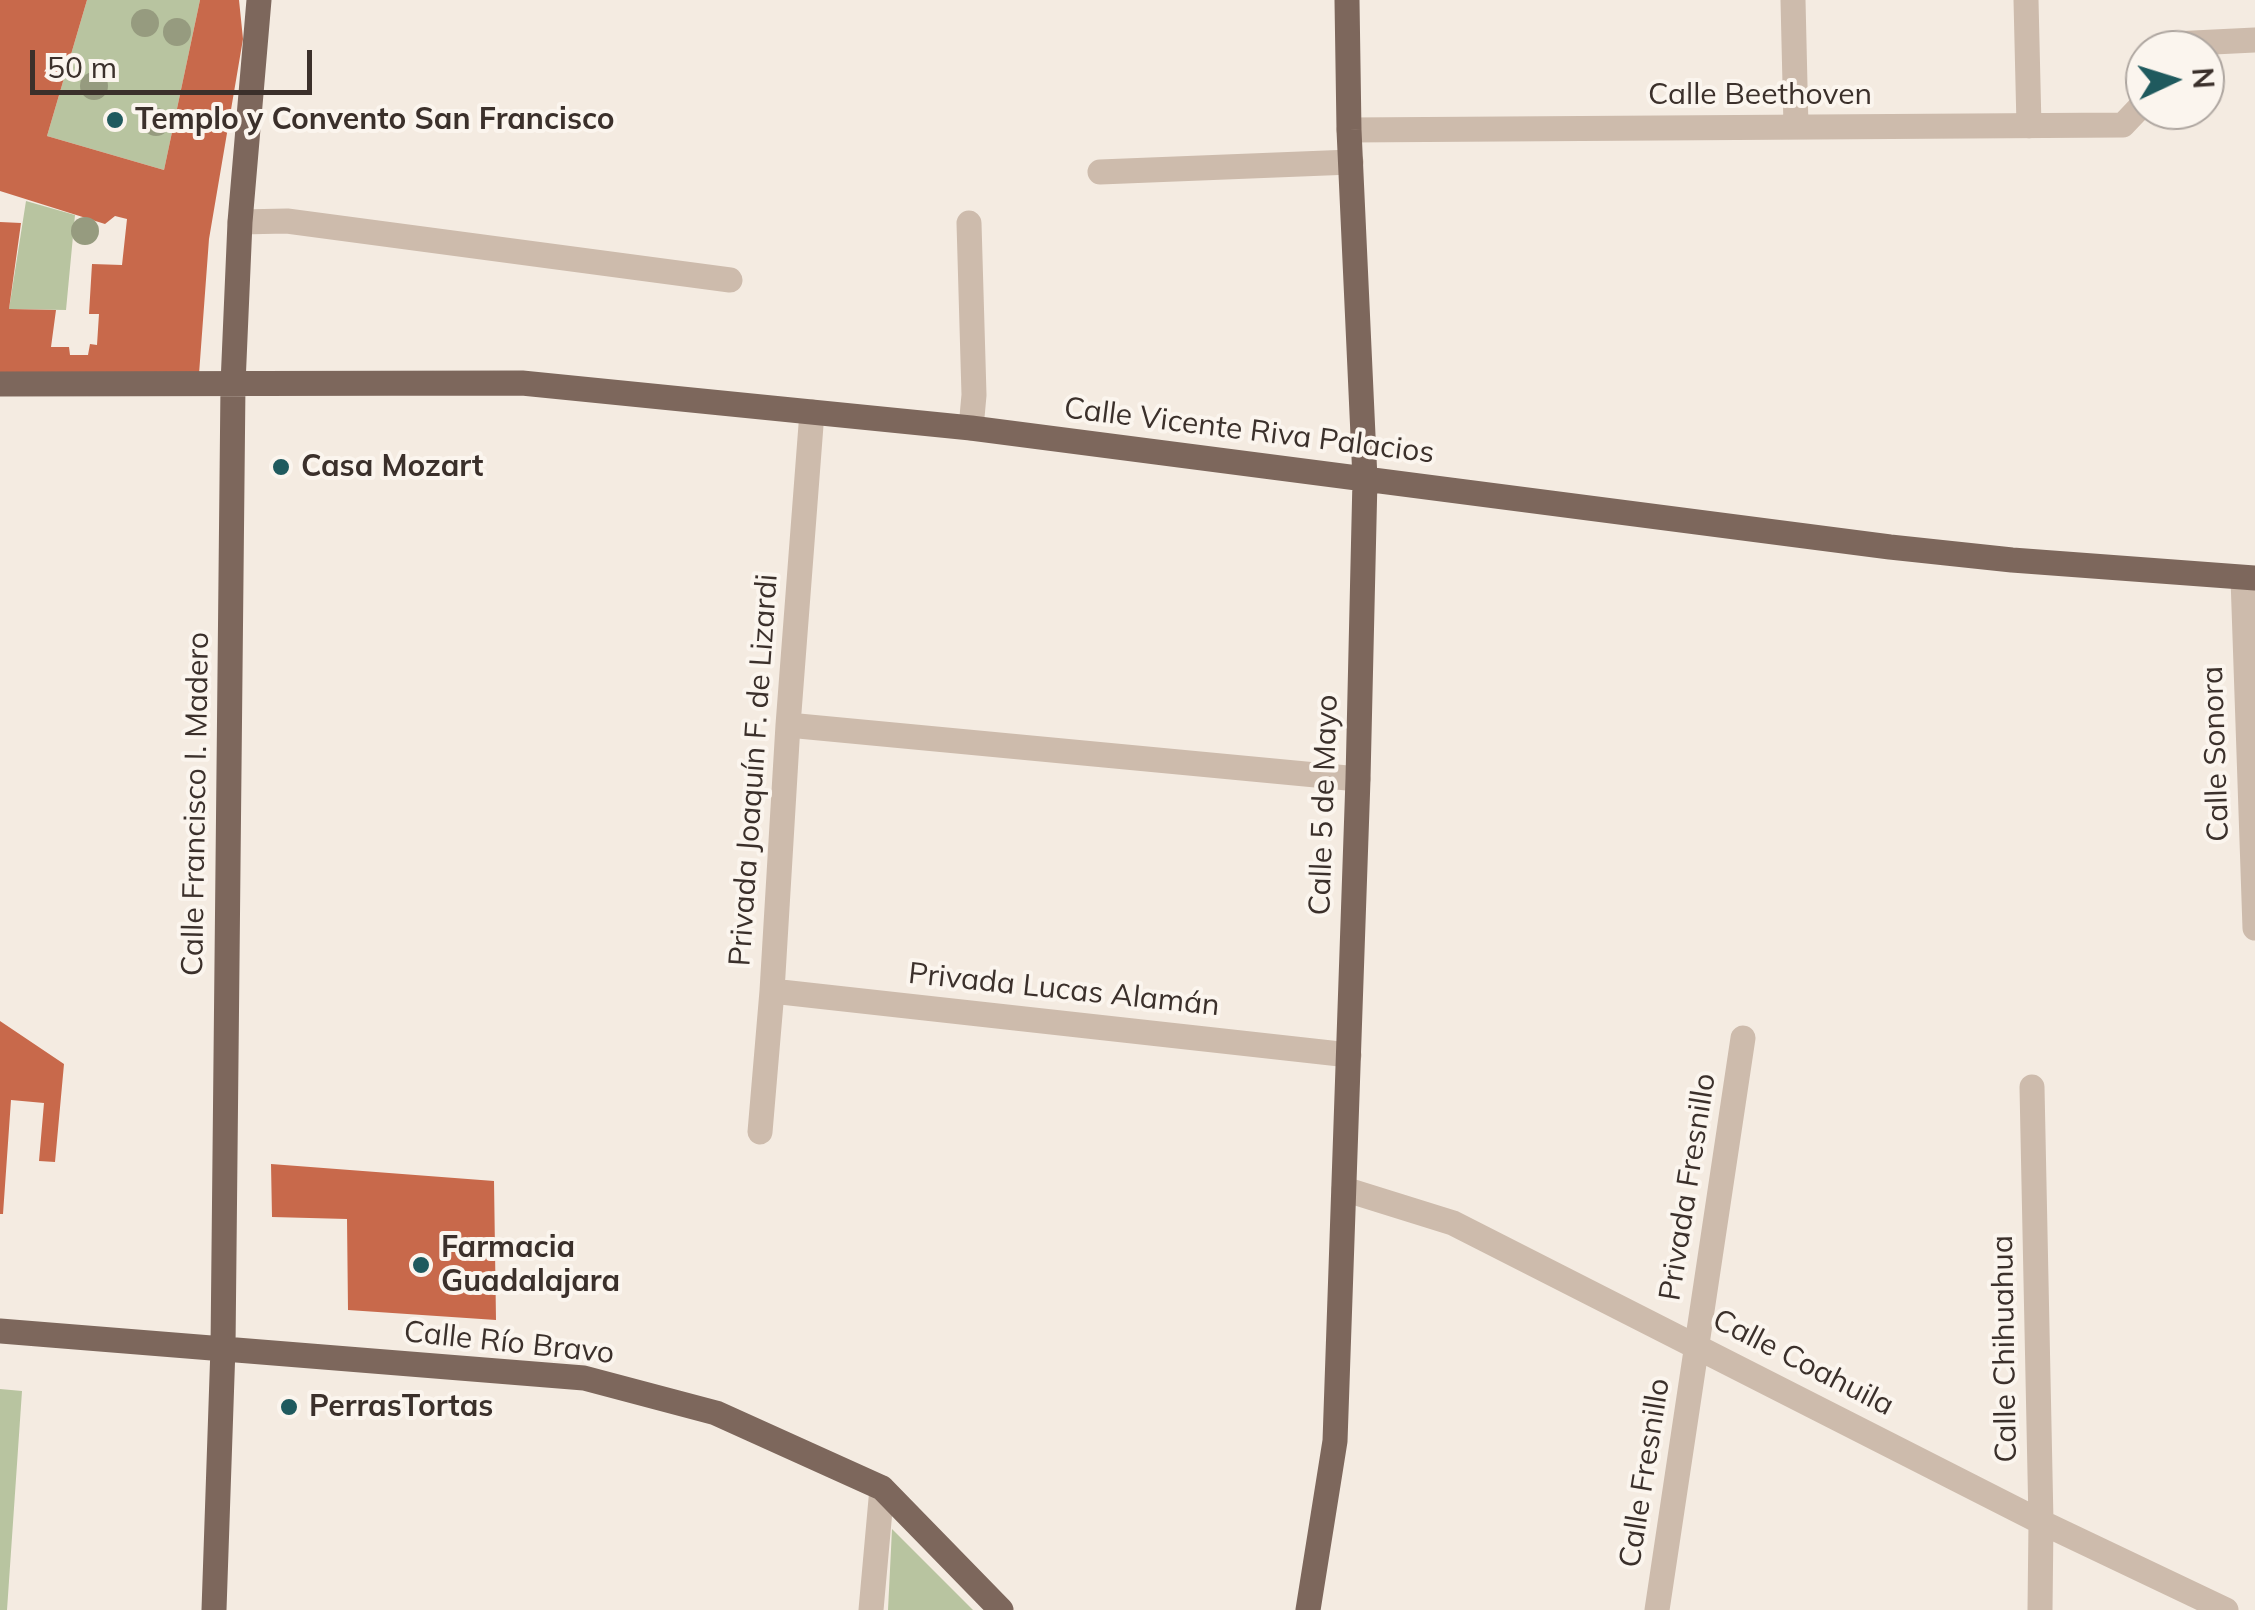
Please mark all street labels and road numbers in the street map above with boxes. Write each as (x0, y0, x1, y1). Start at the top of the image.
street label: Calle Beethoven (1648, 77, 1872, 113)
street label: Calle Vicente Riva Palacios (1062, 390, 1436, 472)
street label: Privada Joaquín F. de Lizardi (722, 573, 786, 967)
street label: Calle Francisco I. Madero (175, 632, 217, 976)
street label: Calle Sonora (2195, 666, 2237, 842)
street label: Calle 5 de Mayo (1302, 694, 1346, 916)
street label: Privada Lucas Alamán (907, 956, 1221, 1024)
street label: Privada Fresnillo (1652, 1071, 1724, 1303)
street label: Calle Chihuahua (1985, 1235, 2025, 1463)
street label: Calle Coahuila (1707, 1302, 1899, 1424)
street label: Calle Río Bravo (402, 1314, 616, 1372)
street label: Calle Fresnillo (1612, 1376, 1678, 1570)

